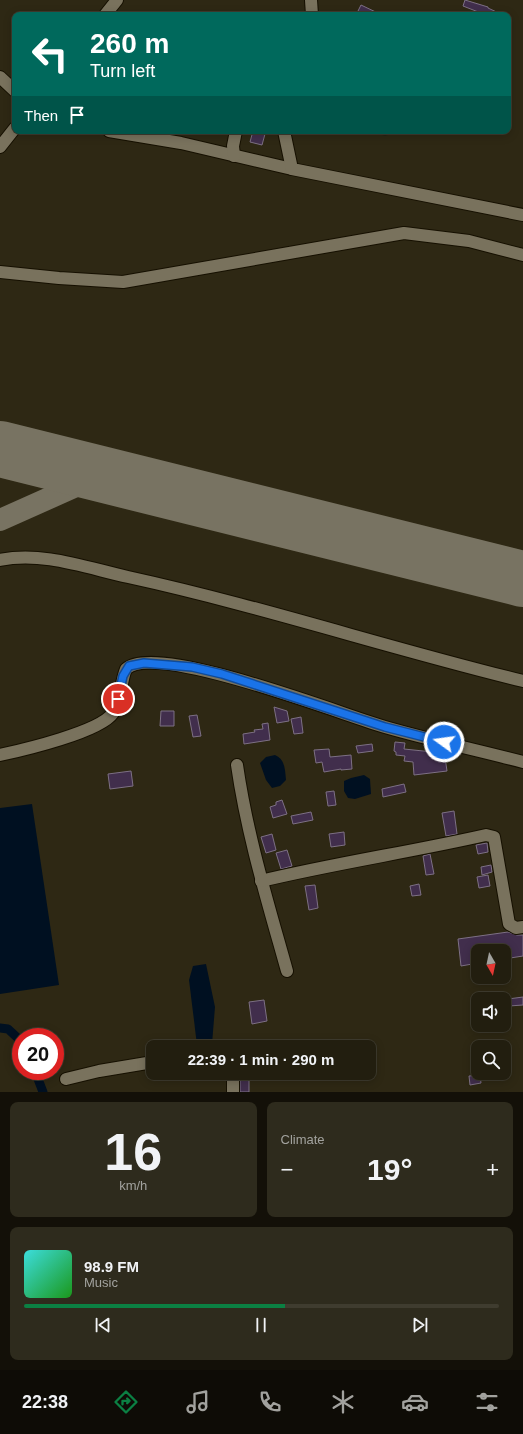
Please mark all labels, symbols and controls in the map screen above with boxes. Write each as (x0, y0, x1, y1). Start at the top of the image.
icon: left (24, 28, 76, 80)
text: 260 m (90, 28, 169, 59)
text: Turn left (90, 61, 155, 81)
icon: arrive (66, 104, 88, 126)
text: Then (24, 107, 58, 124)
pin (101, 682, 135, 716)
icon: arrive (107, 688, 129, 710)
position arrow (423, 721, 465, 763)
north arrow (471, 944, 511, 984)
map controls (471, 944, 511, 1080)
button: sound (471, 992, 511, 1032)
speed limit sign: 20 (12, 1028, 64, 1080)
button: search (471, 1040, 511, 1080)
text: 22:39 · 1 min · 290 m (188, 1051, 334, 1068)
text: 16 (104, 1123, 162, 1181)
text: Climate (281, 1132, 325, 1147)
text: 19° (367, 1153, 412, 1186)
text: − (281, 1157, 293, 1182)
text: + (486, 1157, 499, 1182)
text: km/h (119, 1178, 147, 1193)
text: 98.9 FM (84, 1258, 139, 1275)
text: Music (84, 1275, 118, 1290)
icon: previous (92, 1314, 114, 1336)
icon: pause (250, 1314, 272, 1336)
icon: next (409, 1314, 431, 1336)
icon: directions (112, 1388, 140, 1416)
icon: music (184, 1388, 212, 1416)
icon: phone (256, 1388, 284, 1416)
icon: climate (329, 1388, 357, 1416)
icon: car (401, 1388, 429, 1416)
icon: filters (473, 1388, 501, 1416)
text: 22:38 (22, 1392, 68, 1412)

